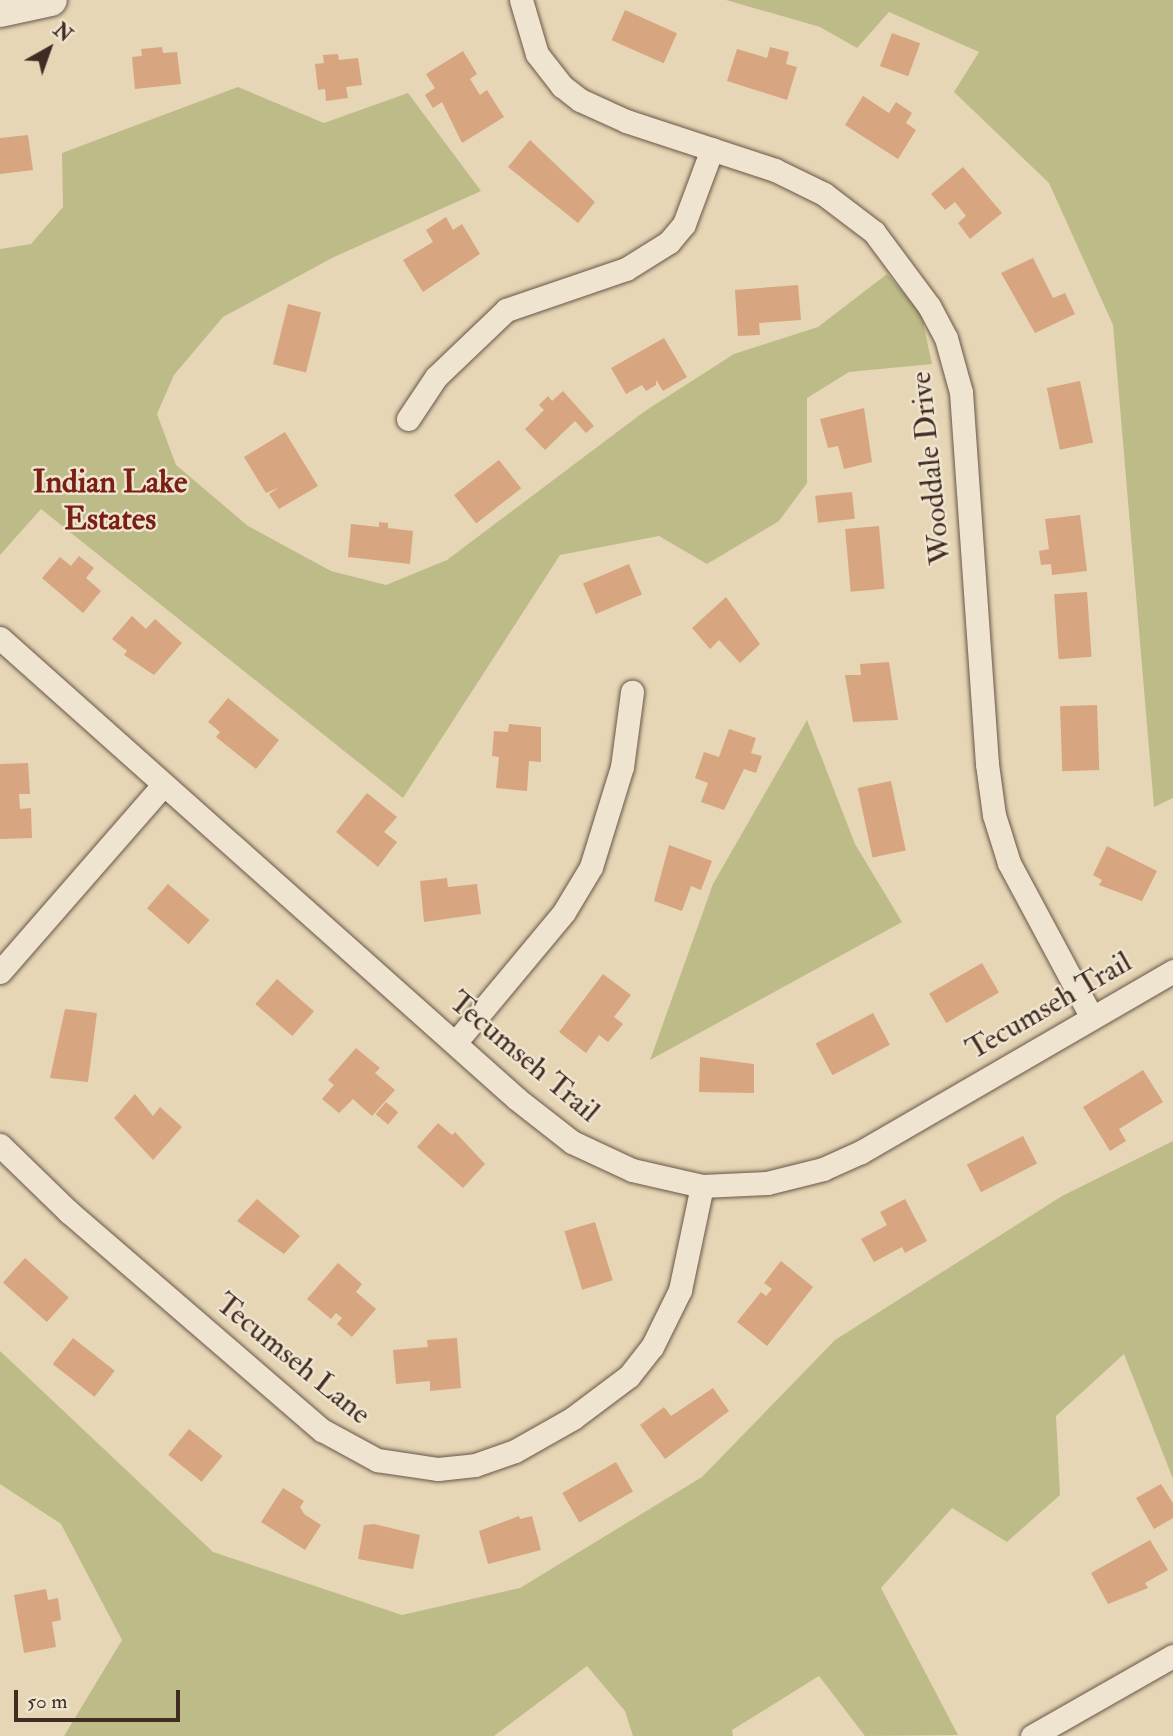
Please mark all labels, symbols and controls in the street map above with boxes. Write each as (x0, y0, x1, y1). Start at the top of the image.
north arrow (14, 14, 84, 84)
text: N (48, 18, 77, 48)
street label: Wooddale Drive (903, 370, 959, 566)
district label: Indian Lake Estates (33, 464, 187, 539)
street label: Tecumseh Trail (960, 944, 1138, 1068)
street label: Tecumseh Trail (442, 984, 606, 1130)
street label: Tecumseh Lane (208, 1286, 378, 1432)
scale bar (18, 1676, 184, 1720)
text: 50 m (27, 1688, 68, 1715)

